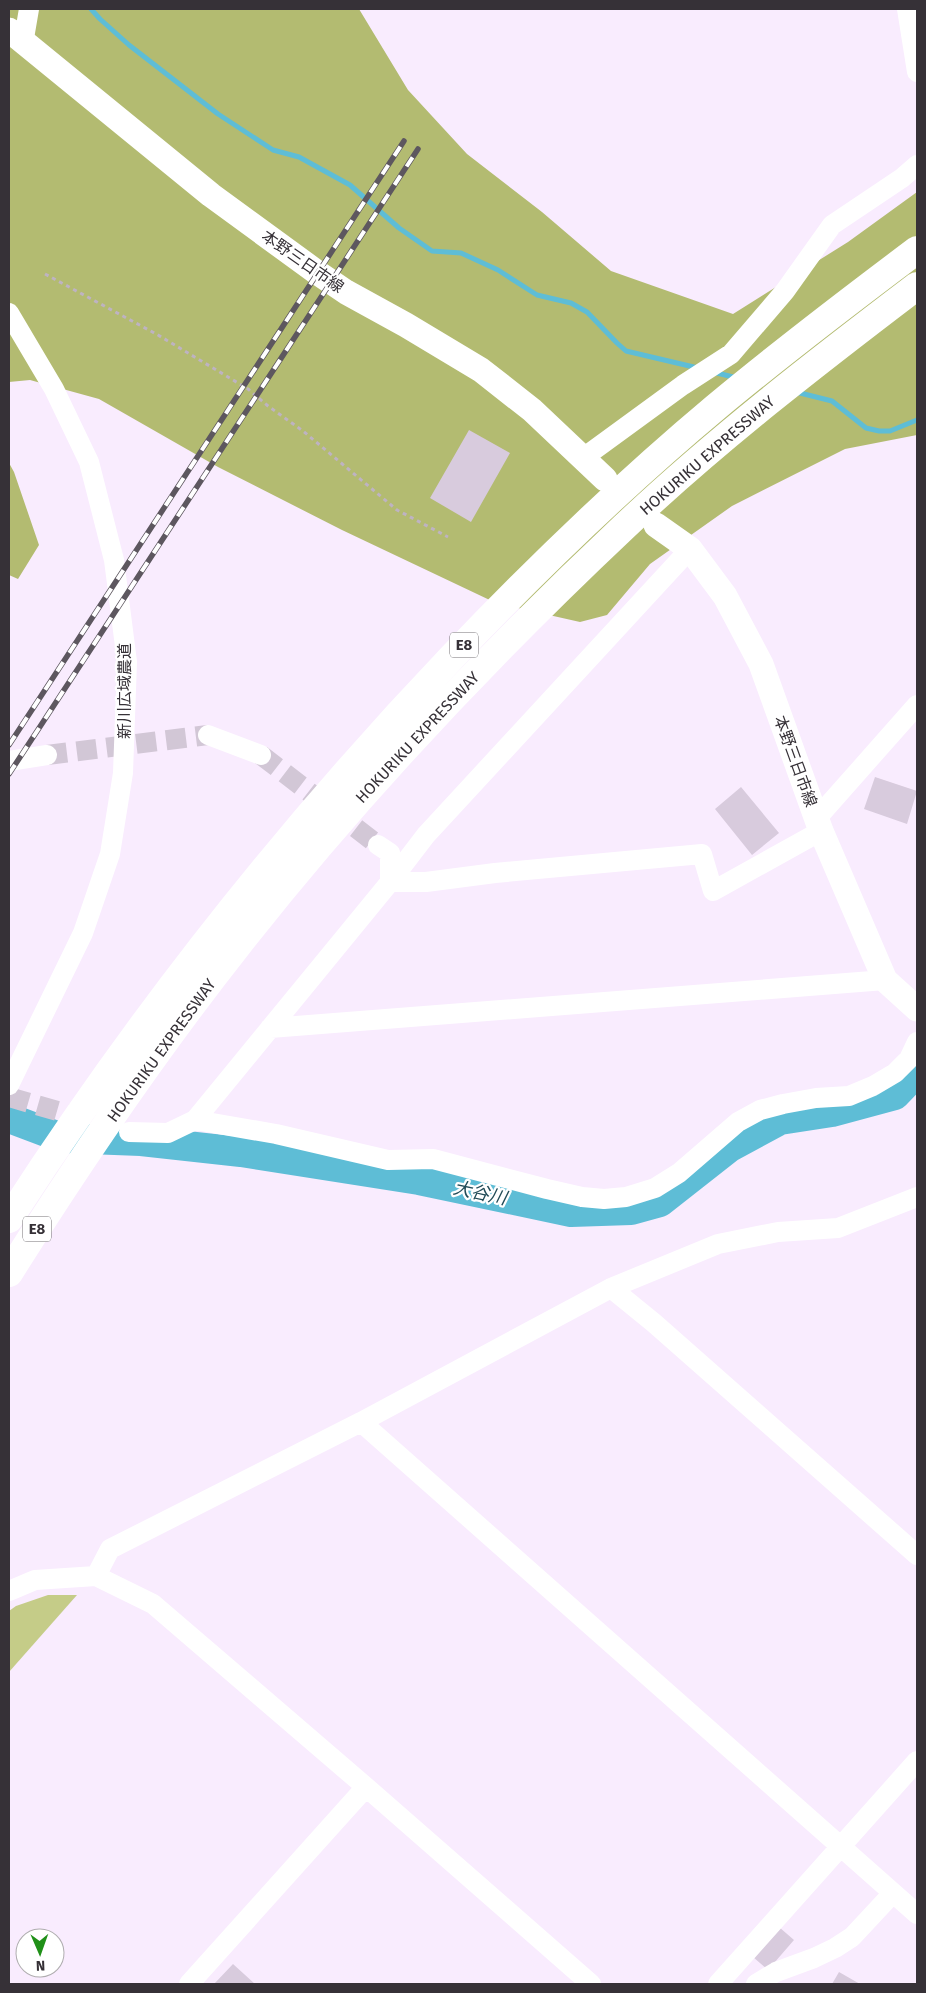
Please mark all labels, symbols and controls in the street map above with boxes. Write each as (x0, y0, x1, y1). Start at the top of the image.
street label: 本野三日市線 (258, 226, 347, 297)
street label: HOKURIKU EXPRESSWAY (636, 392, 779, 519)
road number: E8 (450, 632, 478, 658)
street label: 新川広域農道 (115, 643, 134, 739)
street label: HOKURIKU EXPRESSWAY (352, 668, 483, 807)
street label: 本野三日市線 (770, 713, 821, 810)
street label: HOKURIKU EXPRESSWAY (103, 975, 220, 1126)
water label: 大谷川 (451, 1177, 511, 1210)
road number: E8 (23, 1216, 51, 1242)
north arrow (15, 1928, 65, 1978)
text: N (35, 1957, 45, 1974)

